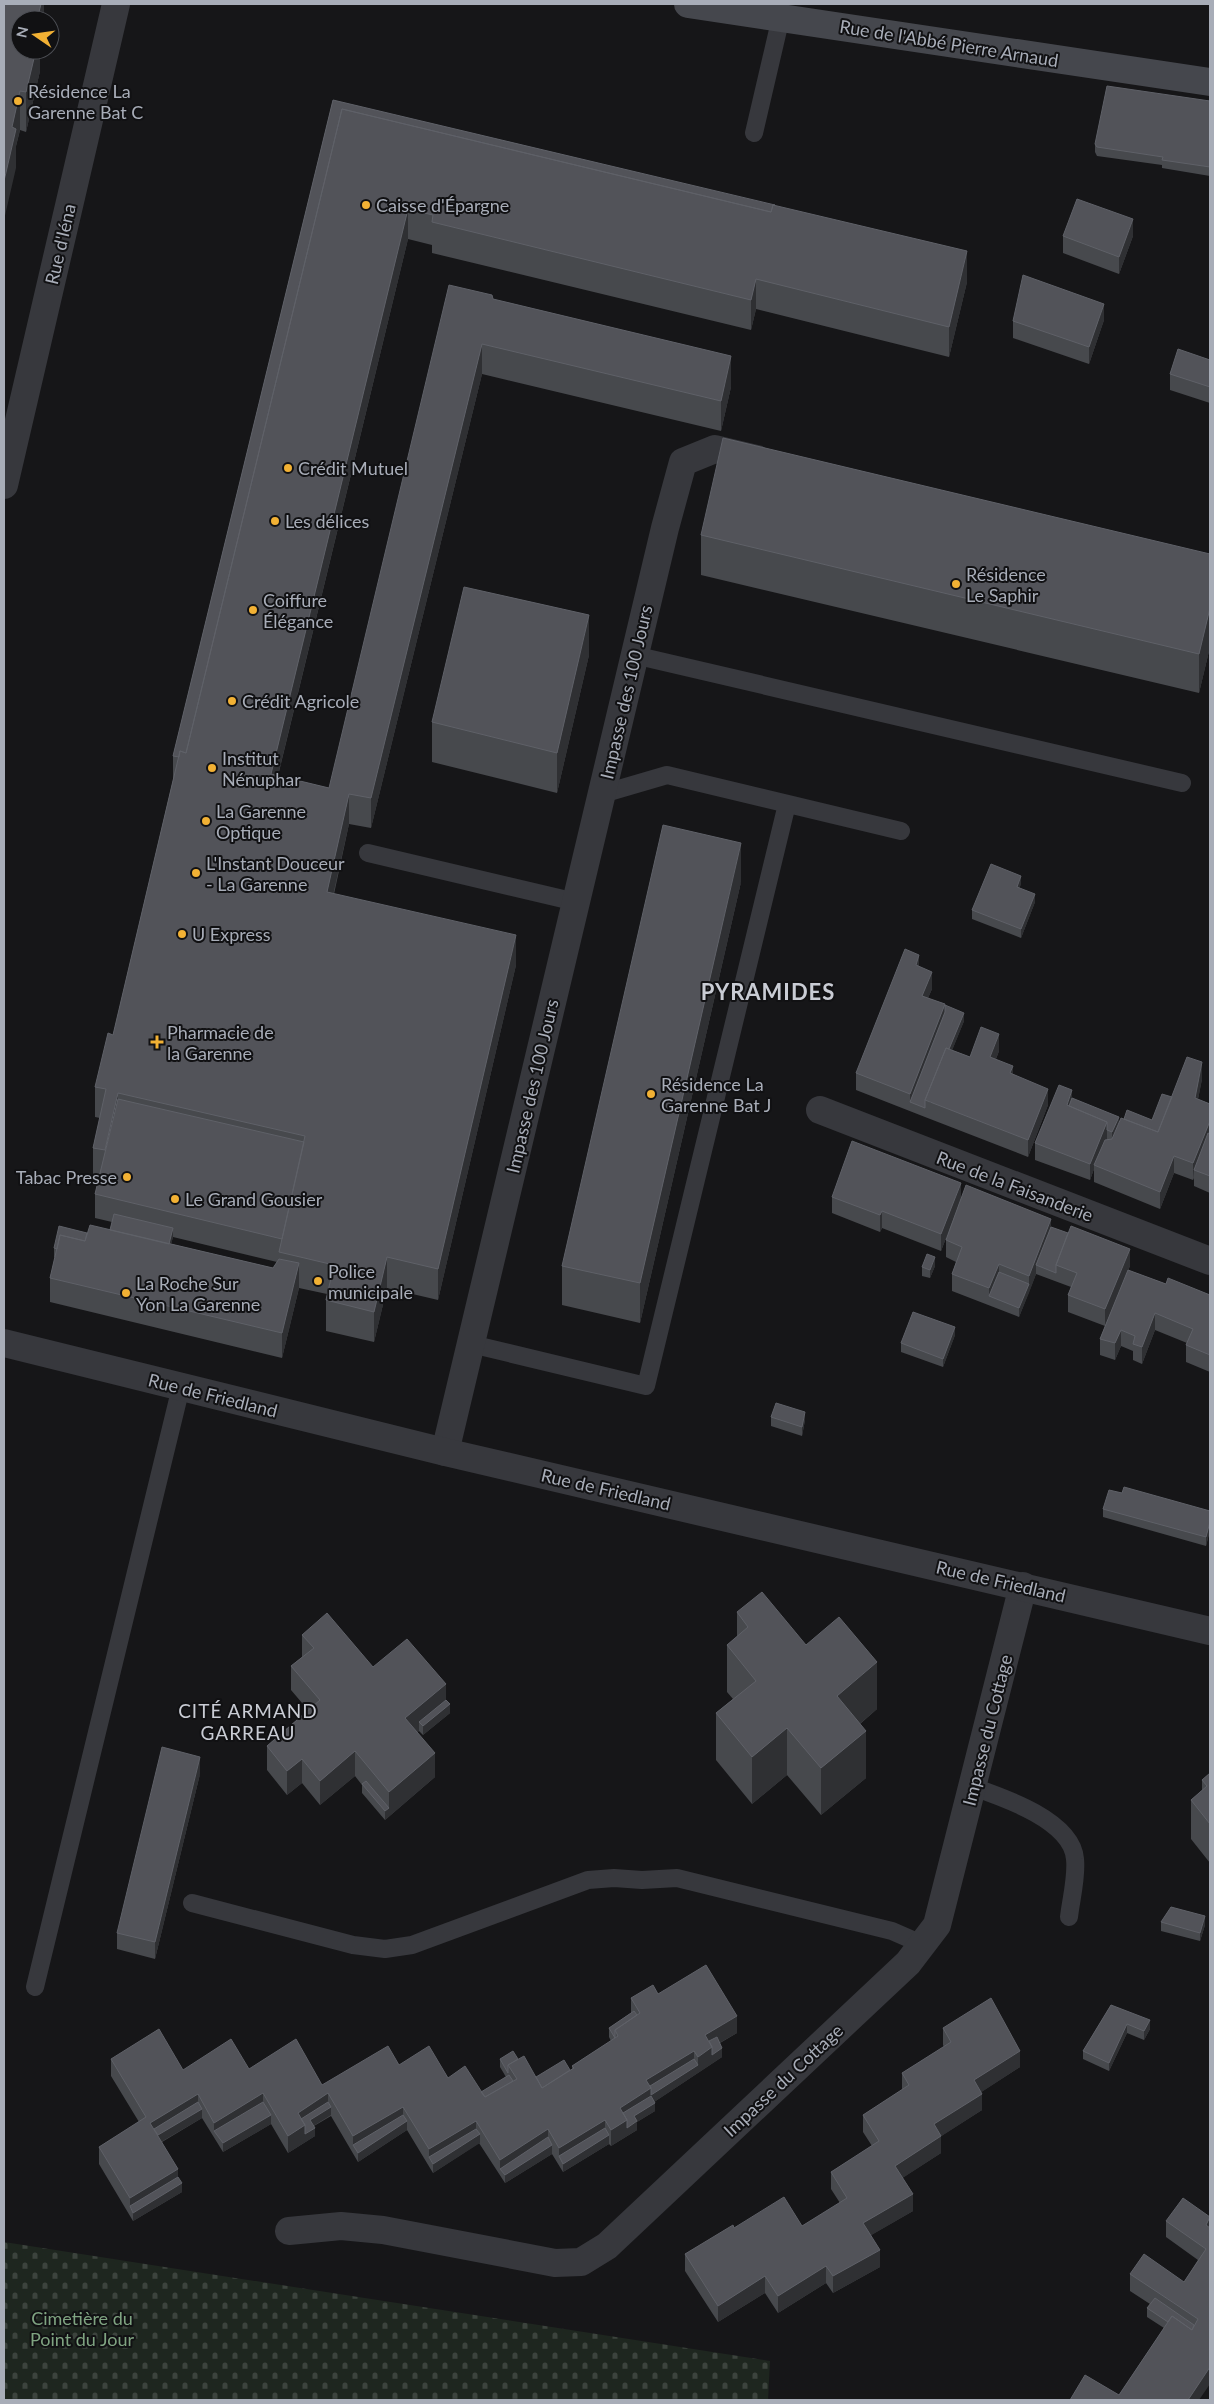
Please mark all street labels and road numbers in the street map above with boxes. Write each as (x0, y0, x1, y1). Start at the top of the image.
street label: Rue de l'Abbé Pierre Arnaud (838, 15, 1060, 71)
street label: Rue d'Iéna (40, 202, 80, 286)
street label: Impasse des 100 Jours (595, 603, 657, 781)
street label: Impasse des 100 Jours (501, 997, 563, 1175)
street label: Rue de la Faisanderie (934, 1146, 1096, 1226)
street label: Rue de Friedland (146, 1368, 280, 1422)
street label: Rue de Friedland (539, 1463, 673, 1515)
street label: Rue de Friedland (934, 1555, 1068, 1607)
street label: Impasse du Cottage (958, 1652, 1016, 1808)
street label: Impasse du Cottage (719, 2019, 847, 2141)

